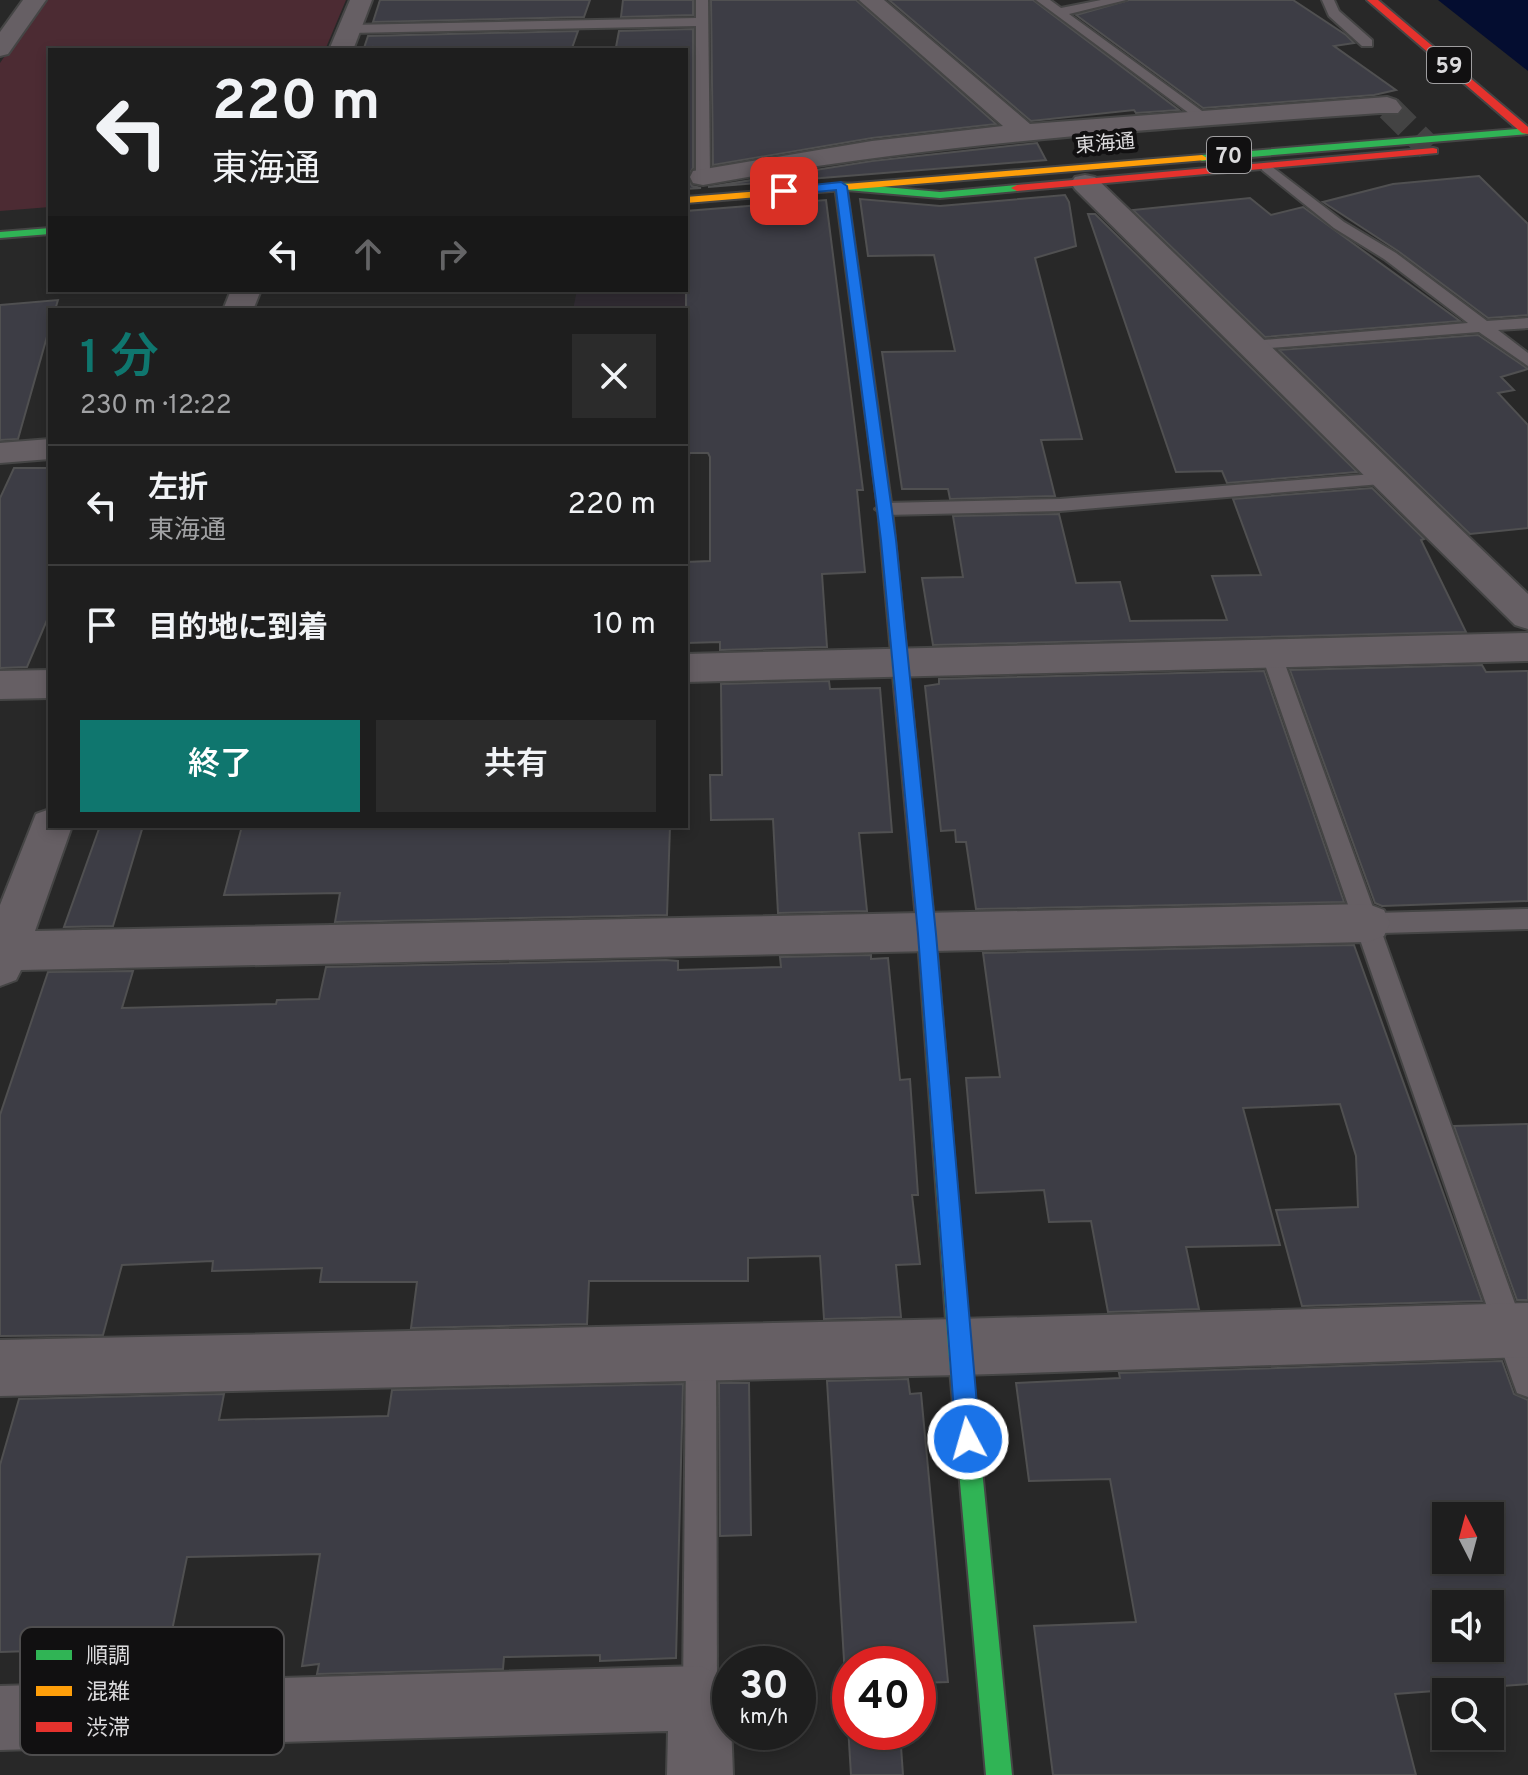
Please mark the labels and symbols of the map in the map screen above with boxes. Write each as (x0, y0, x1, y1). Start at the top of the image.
road number: 59 (1427, 47, 1471, 83)
street label: 東海通 (1074, 129, 1136, 161)
road number: 70 (1207, 137, 1251, 173)
pin (750, 157, 818, 225)
position arrow (926, 1397, 1010, 1481)
north arrow (1432, 1502, 1504, 1574)
legend (20, 1627, 284, 1755)
text: 順調 (86, 1644, 130, 1671)
speed limit sign: 40 (832, 1646, 936, 1750)
text: 混雑 (86, 1680, 130, 1707)
text: 渋滞 (86, 1716, 130, 1743)

